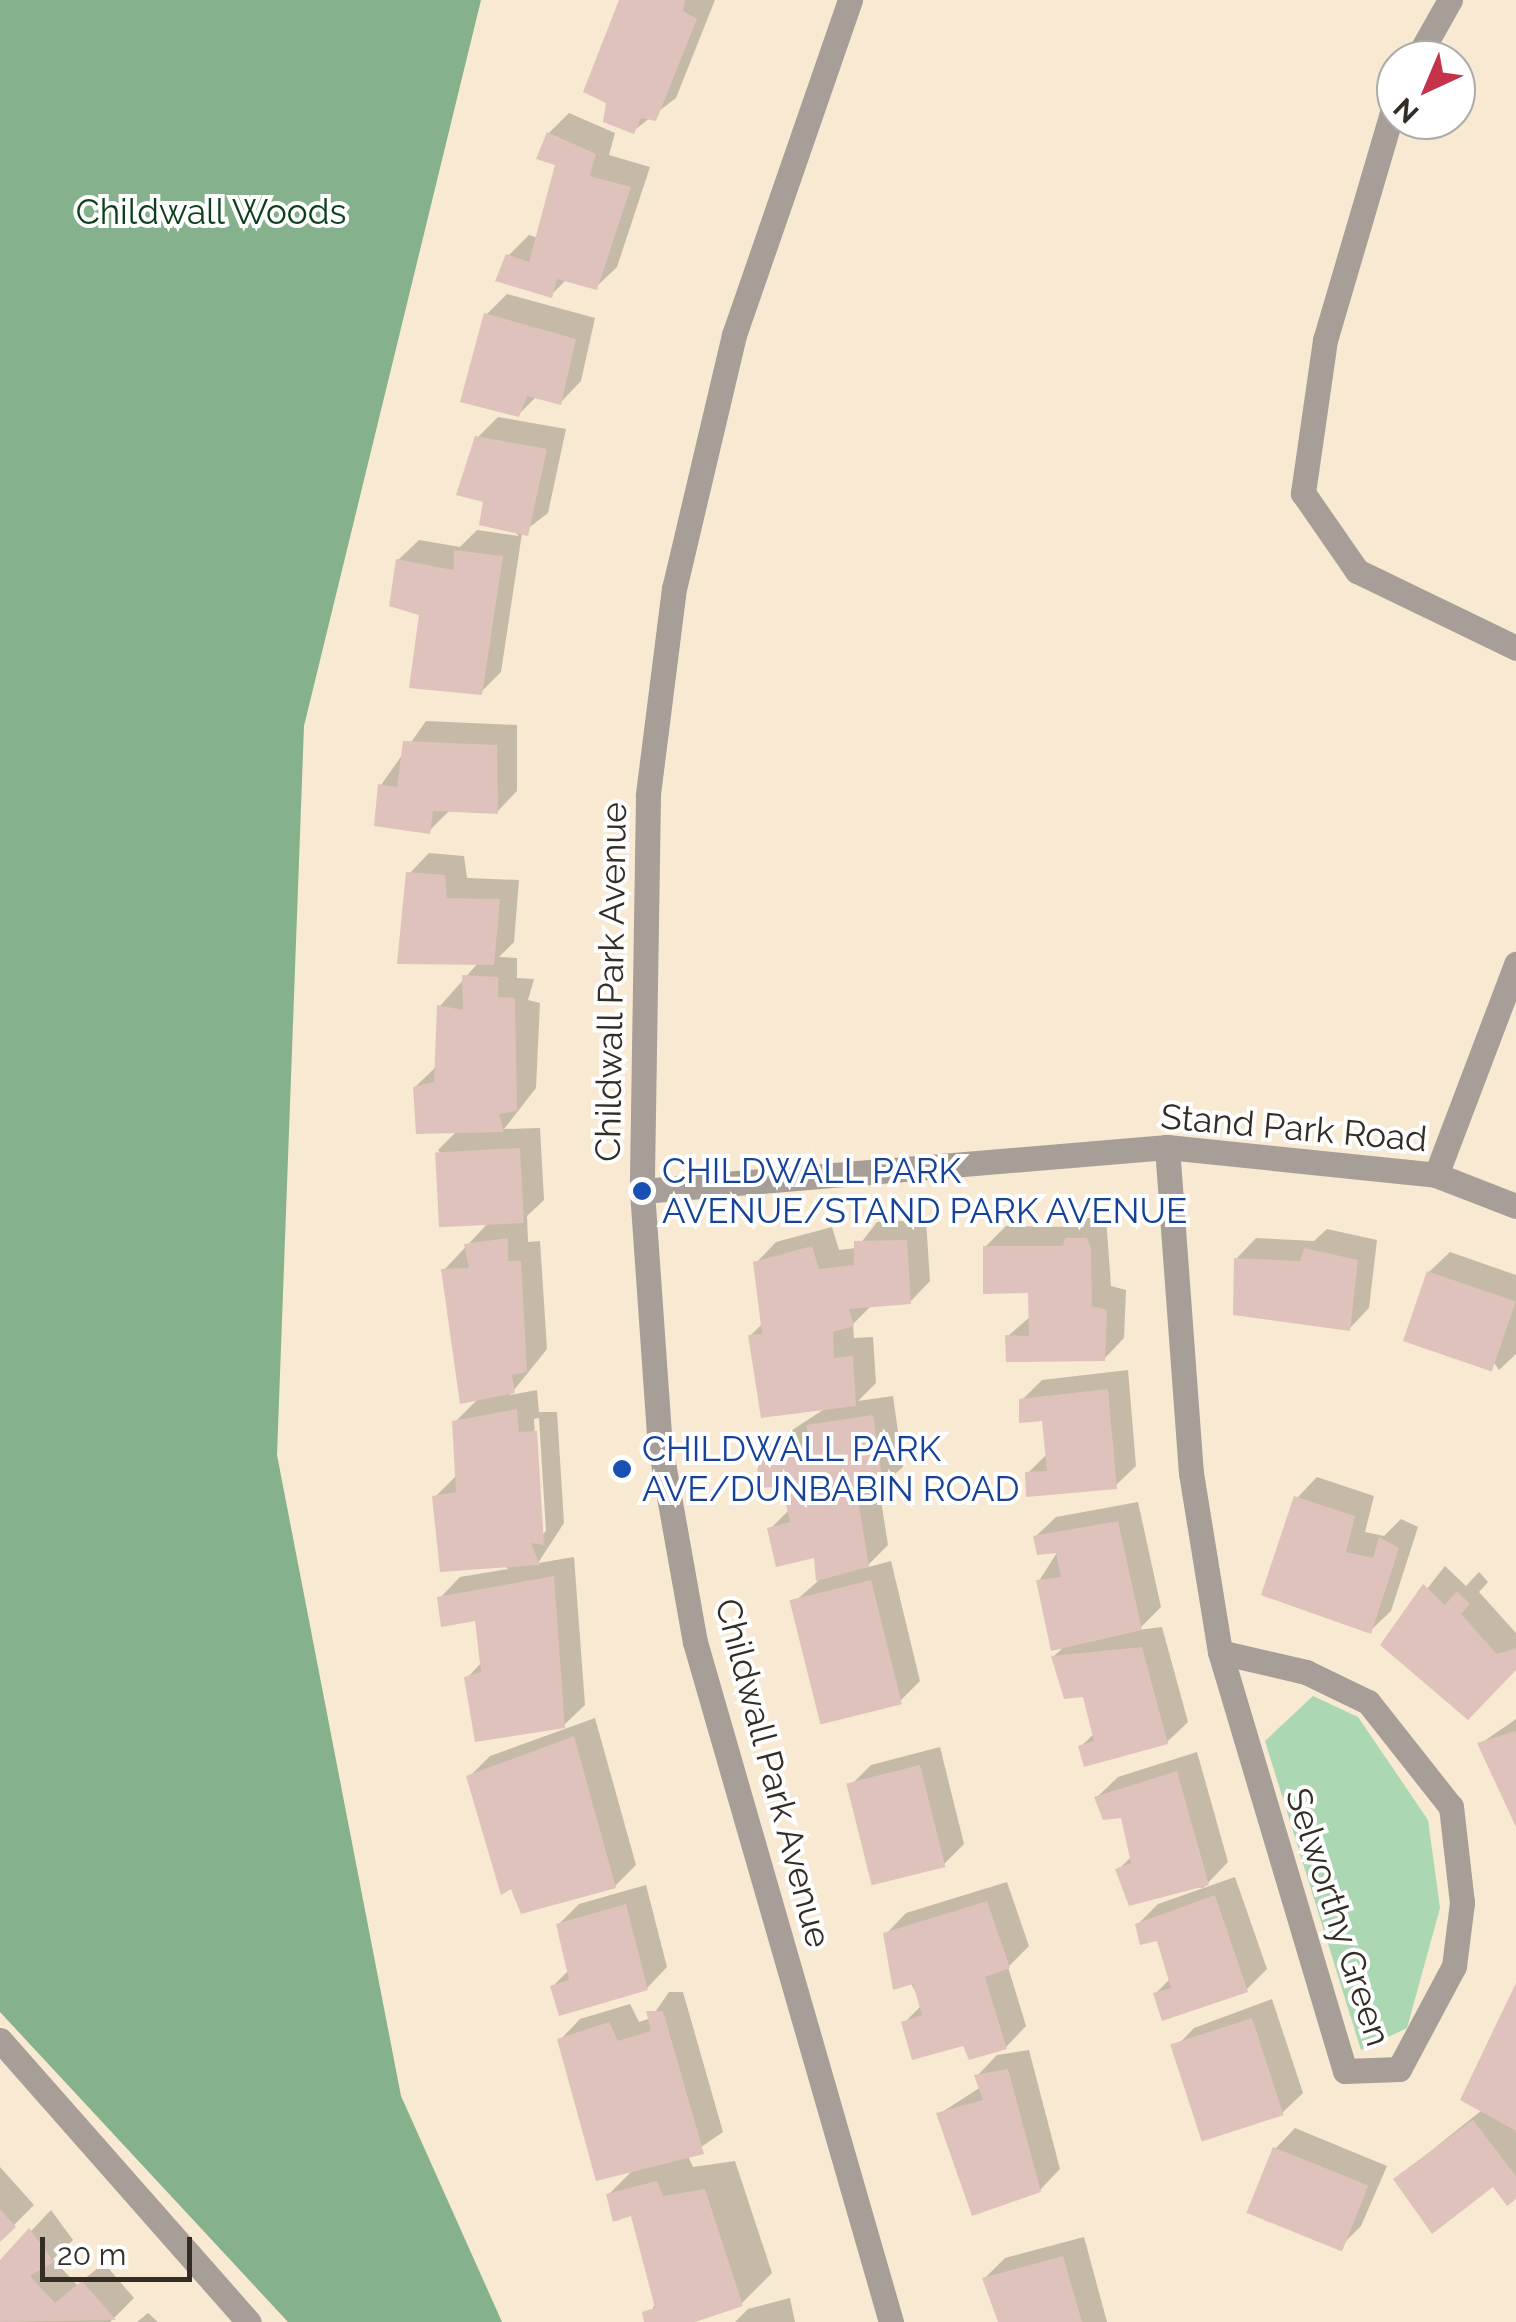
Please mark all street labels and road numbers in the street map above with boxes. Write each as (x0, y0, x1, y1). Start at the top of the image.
street label: Childwall Park Avenue (587, 801, 635, 1163)
street label: Stand Park Road (1159, 1095, 1429, 1161)
street label: Childwall Park Avenue (706, 1593, 840, 1953)
street label: Selworthy Green (1276, 1782, 1400, 2052)

